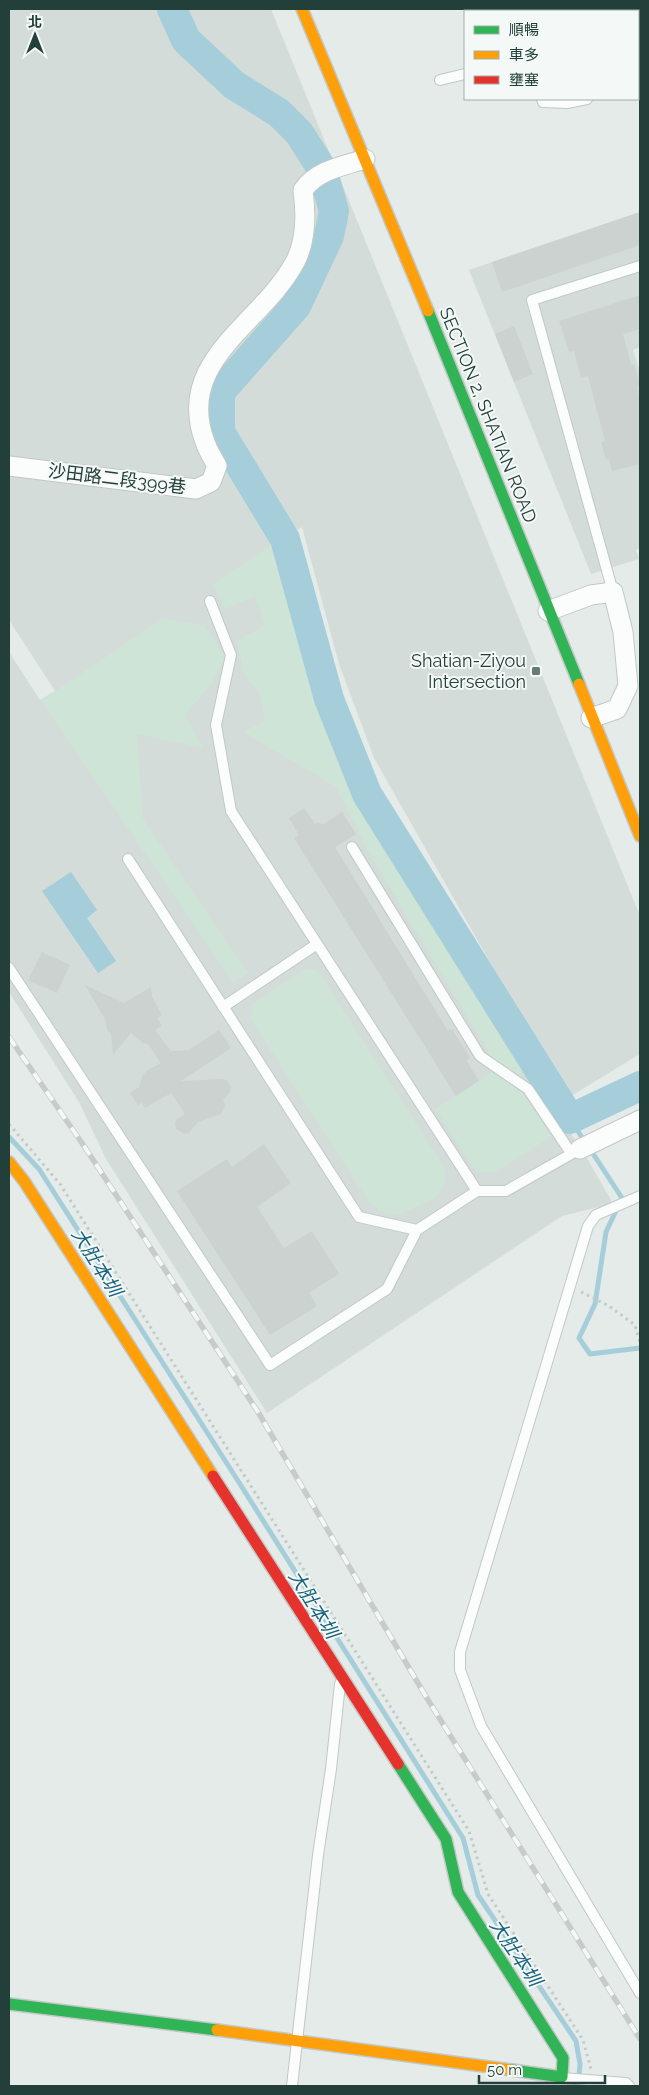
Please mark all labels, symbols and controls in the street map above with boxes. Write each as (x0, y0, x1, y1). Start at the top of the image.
north arrow (10, 10, 60, 60)
legend (464, 10, 639, 100)
text: 北 (28, 14, 42, 30)
text: 順暢 (509, 21, 539, 39)
text: 車多 (509, 46, 539, 64)
text: 壅塞 (509, 71, 539, 89)
street label: SECTION 2, SHATIAN ROAD (436, 304, 541, 526)
street label: 沙田路二段399巷 (47, 460, 187, 497)
place label: Shatian-Ziyou Intersection (411, 650, 526, 692)
marker: Shatian-Ziyou Intersection (530, 665, 542, 677)
water label: 大肚本圳 (68, 1224, 128, 1303)
water label: 大肚本圳 (285, 1566, 345, 1645)
water label: 大肚本圳 (486, 1914, 548, 1992)
scale bar (479, 2052, 605, 2084)
text: 50 m (487, 2061, 522, 2079)

